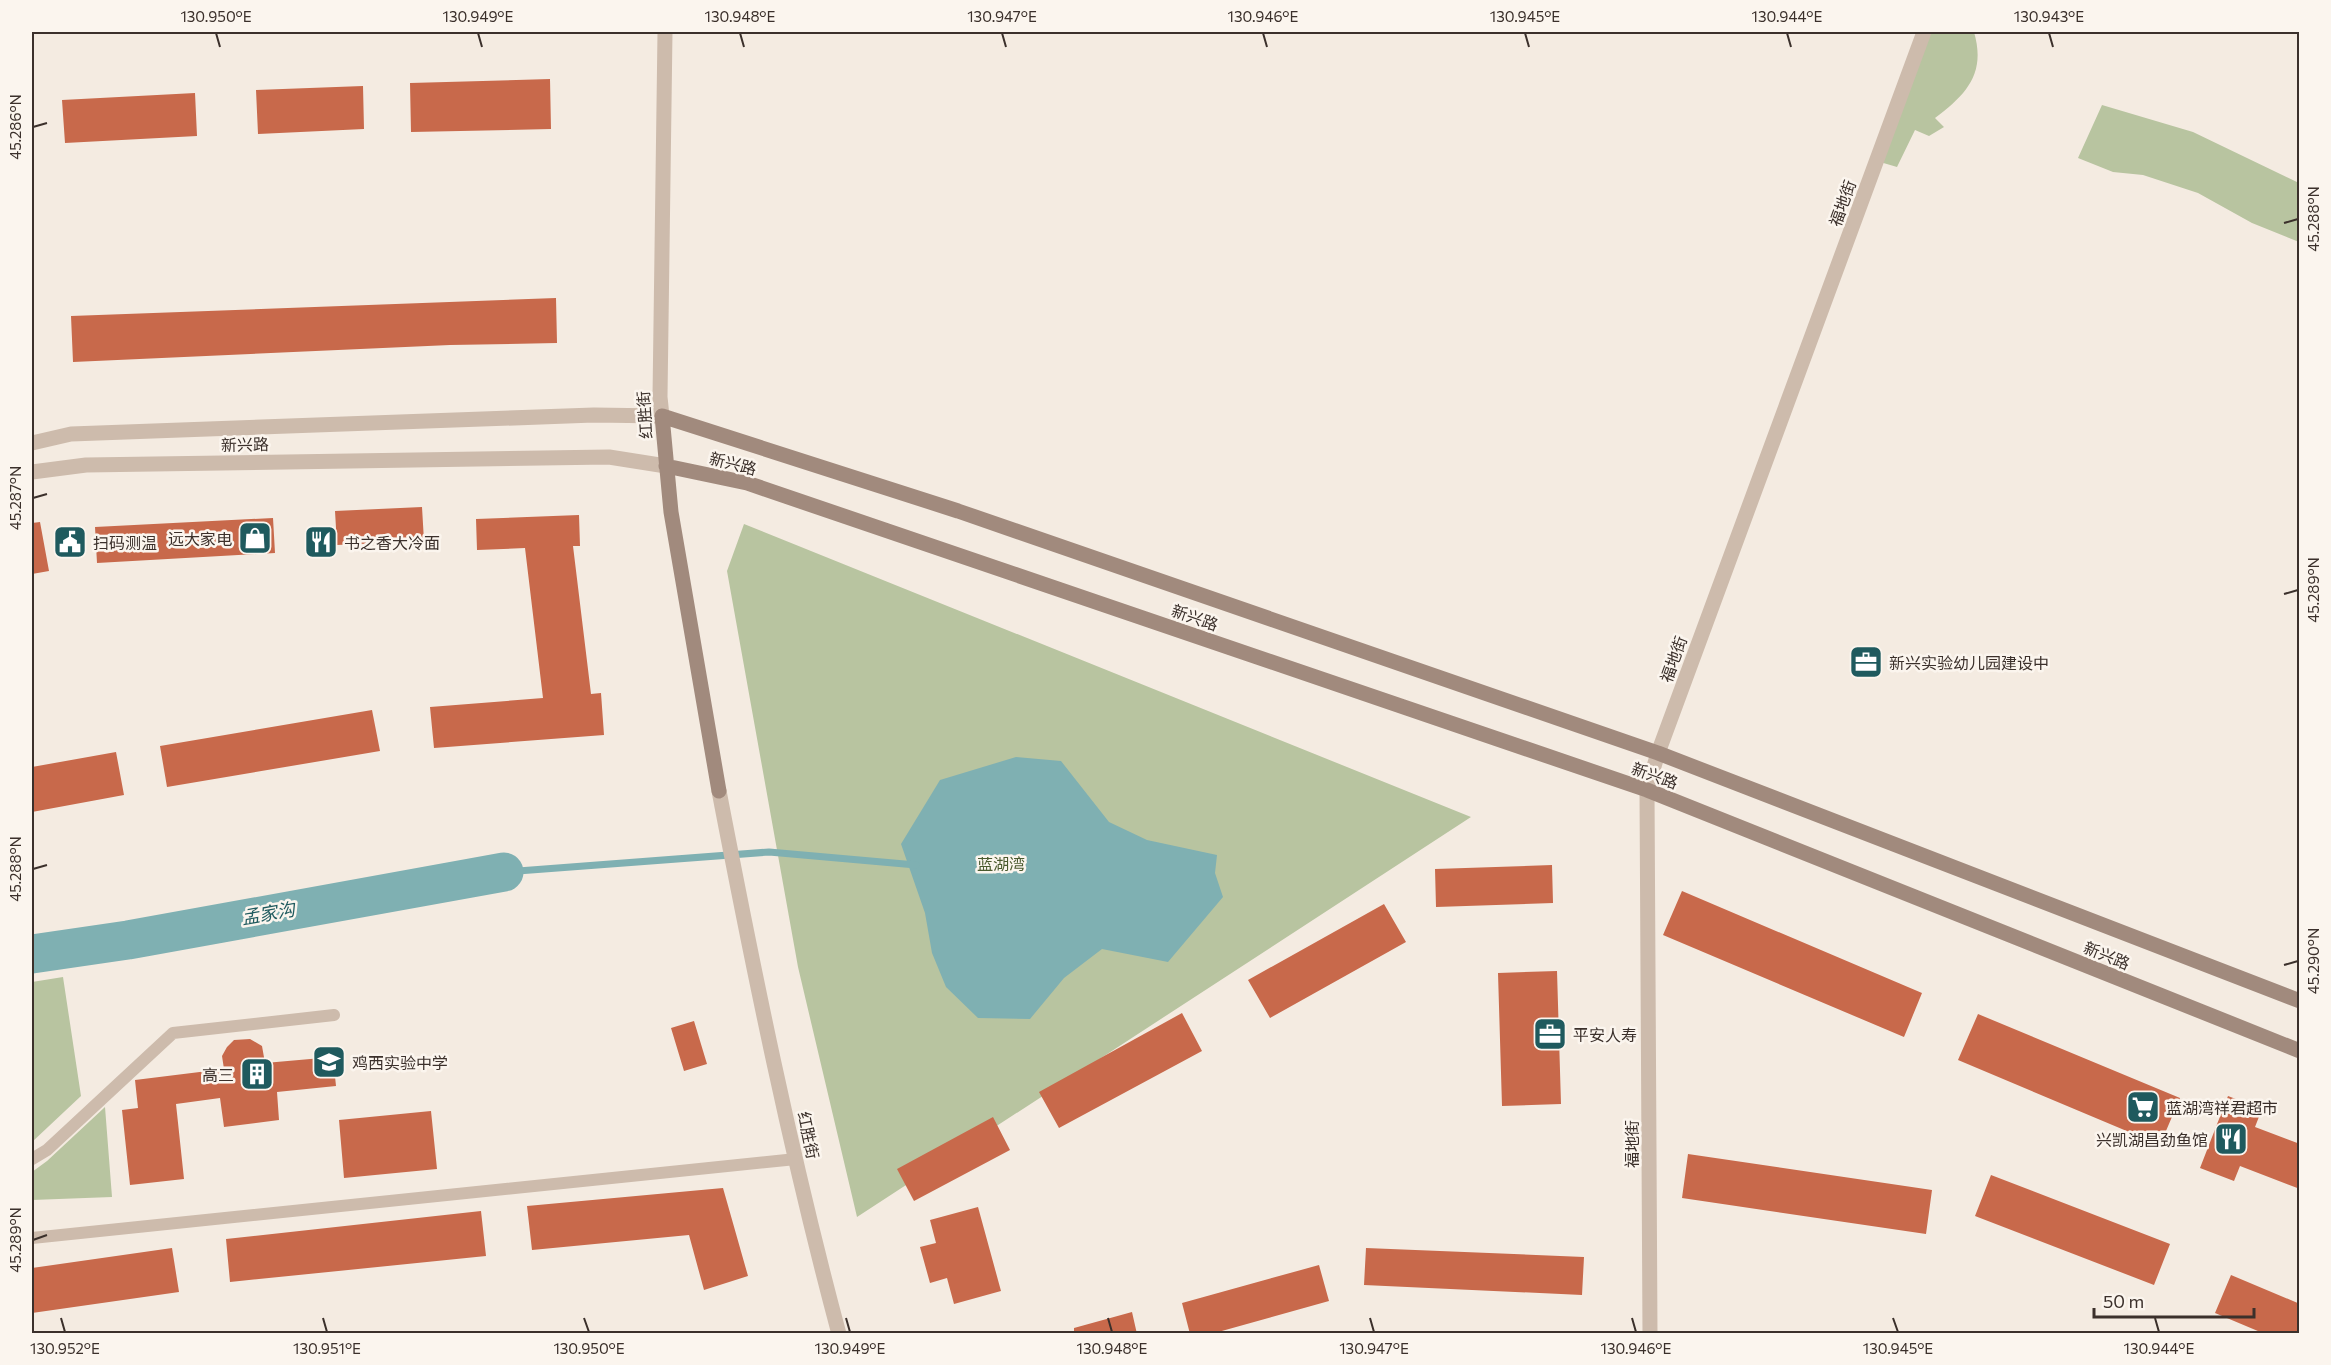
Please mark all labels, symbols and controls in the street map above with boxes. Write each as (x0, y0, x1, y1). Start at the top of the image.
text: 130.950°E (180, 7, 252, 25)
text: 130.949°E (443, 7, 514, 25)
text: 130.948°E (705, 7, 776, 25)
text: 130.947°E (967, 7, 1037, 25)
text: 130.946°E (1228, 7, 1299, 25)
text: 130.945°E (1490, 7, 1560, 25)
text: 130.944°E (1752, 7, 1822, 25)
text: 130.943°E (2014, 7, 2084, 25)
text: 45.286°N (6, 94, 24, 160)
street label: 福地街 (1825, 177, 1859, 229)
text: 45.288°N (2304, 186, 2322, 252)
street label: 红胜街 (633, 390, 655, 440)
street label: 新兴路 (221, 434, 269, 454)
street label: 新兴路 (707, 448, 759, 478)
text: 45.287°N (6, 466, 24, 530)
shop icon: 远大家电 (237, 520, 273, 556)
public building icon: 扫码测温 (52, 524, 88, 560)
restaurant icon: 书之香大冷面 (303, 524, 339, 560)
place label: 远大家电 (168, 529, 232, 548)
place label: 扫码测温 (93, 533, 157, 552)
place label: 书之香大冷面 (344, 533, 440, 552)
text: 45.289°N (2304, 557, 2322, 623)
street label: 新兴路 (1169, 600, 1221, 634)
street label: 福地街 (1656, 633, 1690, 685)
office icon: 新兴实验幼儿园建设中 (1848, 644, 1884, 680)
place label: 新兴实验幼儿园建设中 (1889, 653, 2049, 672)
street label: 新兴路 (1629, 758, 1681, 792)
text: 45.288°N (6, 836, 24, 902)
park label: 蓝湖湾 (977, 854, 1025, 873)
water label: 孟家沟 (240, 897, 298, 929)
text: 45.290°N (2304, 928, 2322, 994)
street label: 新兴路 (2081, 937, 2133, 973)
office icon: 平安人寿 (1532, 1016, 1568, 1052)
place label: 平安人寿 (1573, 1025, 1637, 1044)
school or university icon: 鸡西实验中学 (311, 1044, 347, 1080)
place label: 鸡西实验中学 (352, 1053, 448, 1072)
building icon: 高三 (239, 1056, 275, 1092)
place label: 高三 (202, 1065, 234, 1084)
supermarket icon: 蓝湖湾祥君超市 (2125, 1089, 2161, 1125)
place label: 蓝湖湾祥君超市 (2166, 1098, 2278, 1117)
street label: 红胜街 (795, 1110, 823, 1160)
street label: 福地街 (1622, 1120, 1641, 1168)
restaurant icon: 兴凯湖昌劲鱼馆 (2213, 1121, 2249, 1157)
place label: 兴凯湖昌劲鱼馆 (2096, 1130, 2208, 1149)
text: 45.289°N (6, 1207, 24, 1273)
scale bar (2094, 1281, 2254, 1319)
text: 50 m (2103, 1290, 2144, 1312)
text: 130.952°E (30, 1339, 100, 1357)
text: 130.951°E (293, 1339, 361, 1357)
text: 130.950°E (553, 1339, 625, 1357)
text: 130.949°E (815, 1339, 886, 1357)
text: 130.948°E (1077, 1339, 1148, 1357)
text: 130.947°E (1339, 1339, 1409, 1357)
text: 130.946°E (1601, 1339, 1672, 1357)
text: 130.945°E (1863, 1339, 1933, 1357)
text: 130.944°E (2124, 1339, 2194, 1357)

